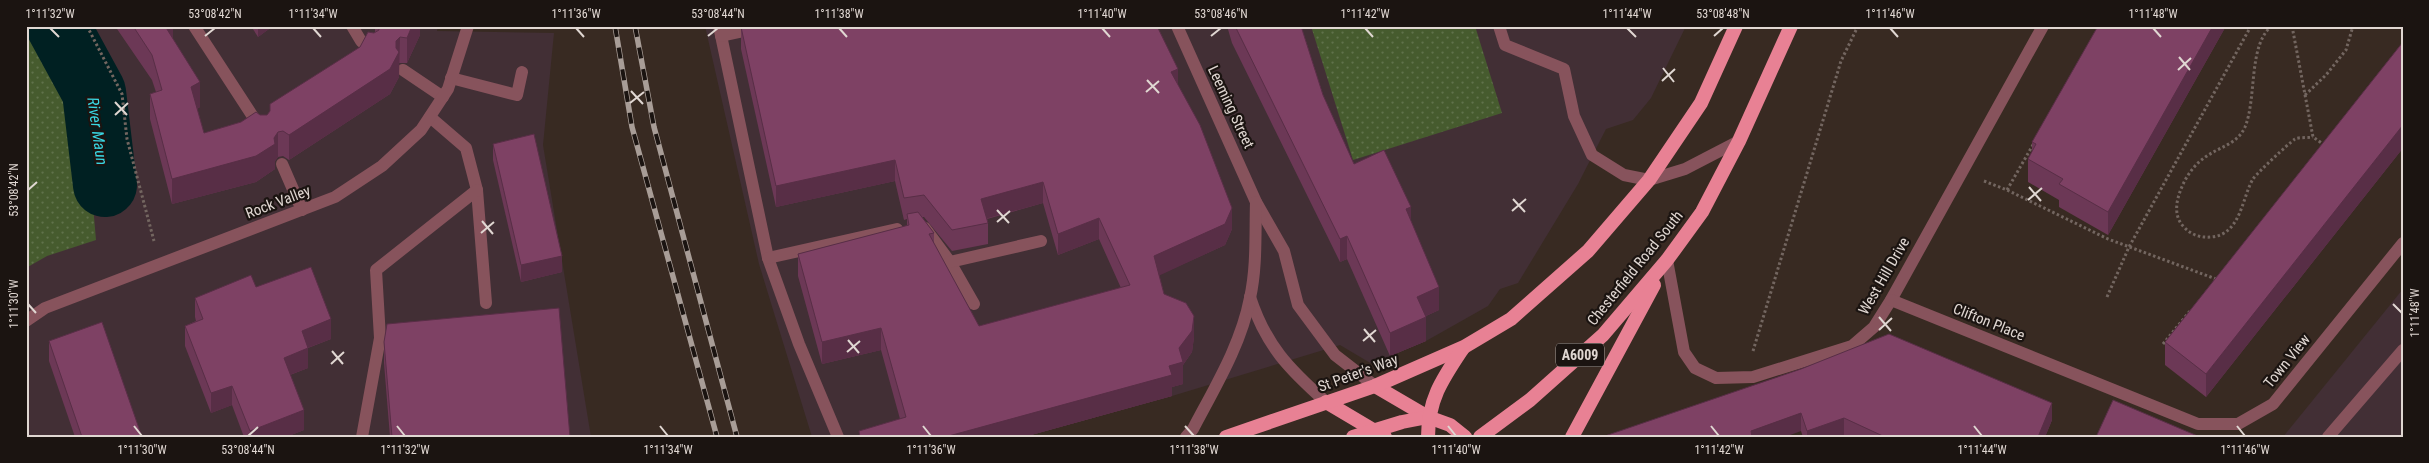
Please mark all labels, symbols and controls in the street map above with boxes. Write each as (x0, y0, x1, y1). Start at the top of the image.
text: 1°11'32"W (25, 7, 75, 21)
text: 53°08'42"N (188, 7, 242, 21)
text: 1°11'34"W (288, 7, 338, 21)
text: 1°11'36"W (551, 7, 601, 21)
text: 53°08'44"N (691, 7, 745, 21)
text: 1°11'38"W (814, 7, 864, 21)
text: 1°11'40"W (1077, 7, 1127, 21)
text: 53°08'46"N (1194, 7, 1248, 21)
text: 1°11'42"W (1340, 7, 1390, 21)
text: 1°11'44"W (1602, 7, 1652, 21)
text: 53°08'48"N (1696, 7, 1750, 21)
text: 1°11'46"W (1865, 7, 1915, 21)
text: 1°11'48"W (2128, 7, 2178, 21)
street label: Leeming Street (1204, 63, 1258, 151)
water label: River Maun (83, 96, 112, 166)
text: 53°08'42"N (7, 163, 21, 217)
street label: Rock Valley (243, 181, 313, 223)
street label: Chesterfield Road South (1583, 207, 1687, 329)
street label: West Hill Drive (1855, 234, 1913, 318)
text: 1°11'30"W (7, 279, 21, 329)
text: 1°11'48"W (2408, 288, 2422, 338)
street label: Clifton Place (1951, 299, 2027, 345)
street label: Town View (2260, 330, 2314, 391)
road number: A6009 (1556, 344, 1604, 366)
street label: St Peter's Way (1315, 350, 1401, 396)
text: 1°11'30"W (117, 443, 167, 457)
text: 53°08'44"N (221, 443, 275, 457)
text: 1°11'32"W (380, 443, 430, 457)
text: 1°11'34"W (643, 443, 693, 457)
text: 1°11'36"W (906, 443, 956, 457)
text: 1°11'38"W (1169, 443, 1219, 457)
text: 1°11'40"W (1431, 443, 1481, 457)
text: 1°11'42"W (1694, 443, 1744, 457)
text: 1°11'44"W (1957, 443, 2007, 457)
text: 1°11'46"W (2220, 443, 2270, 457)

